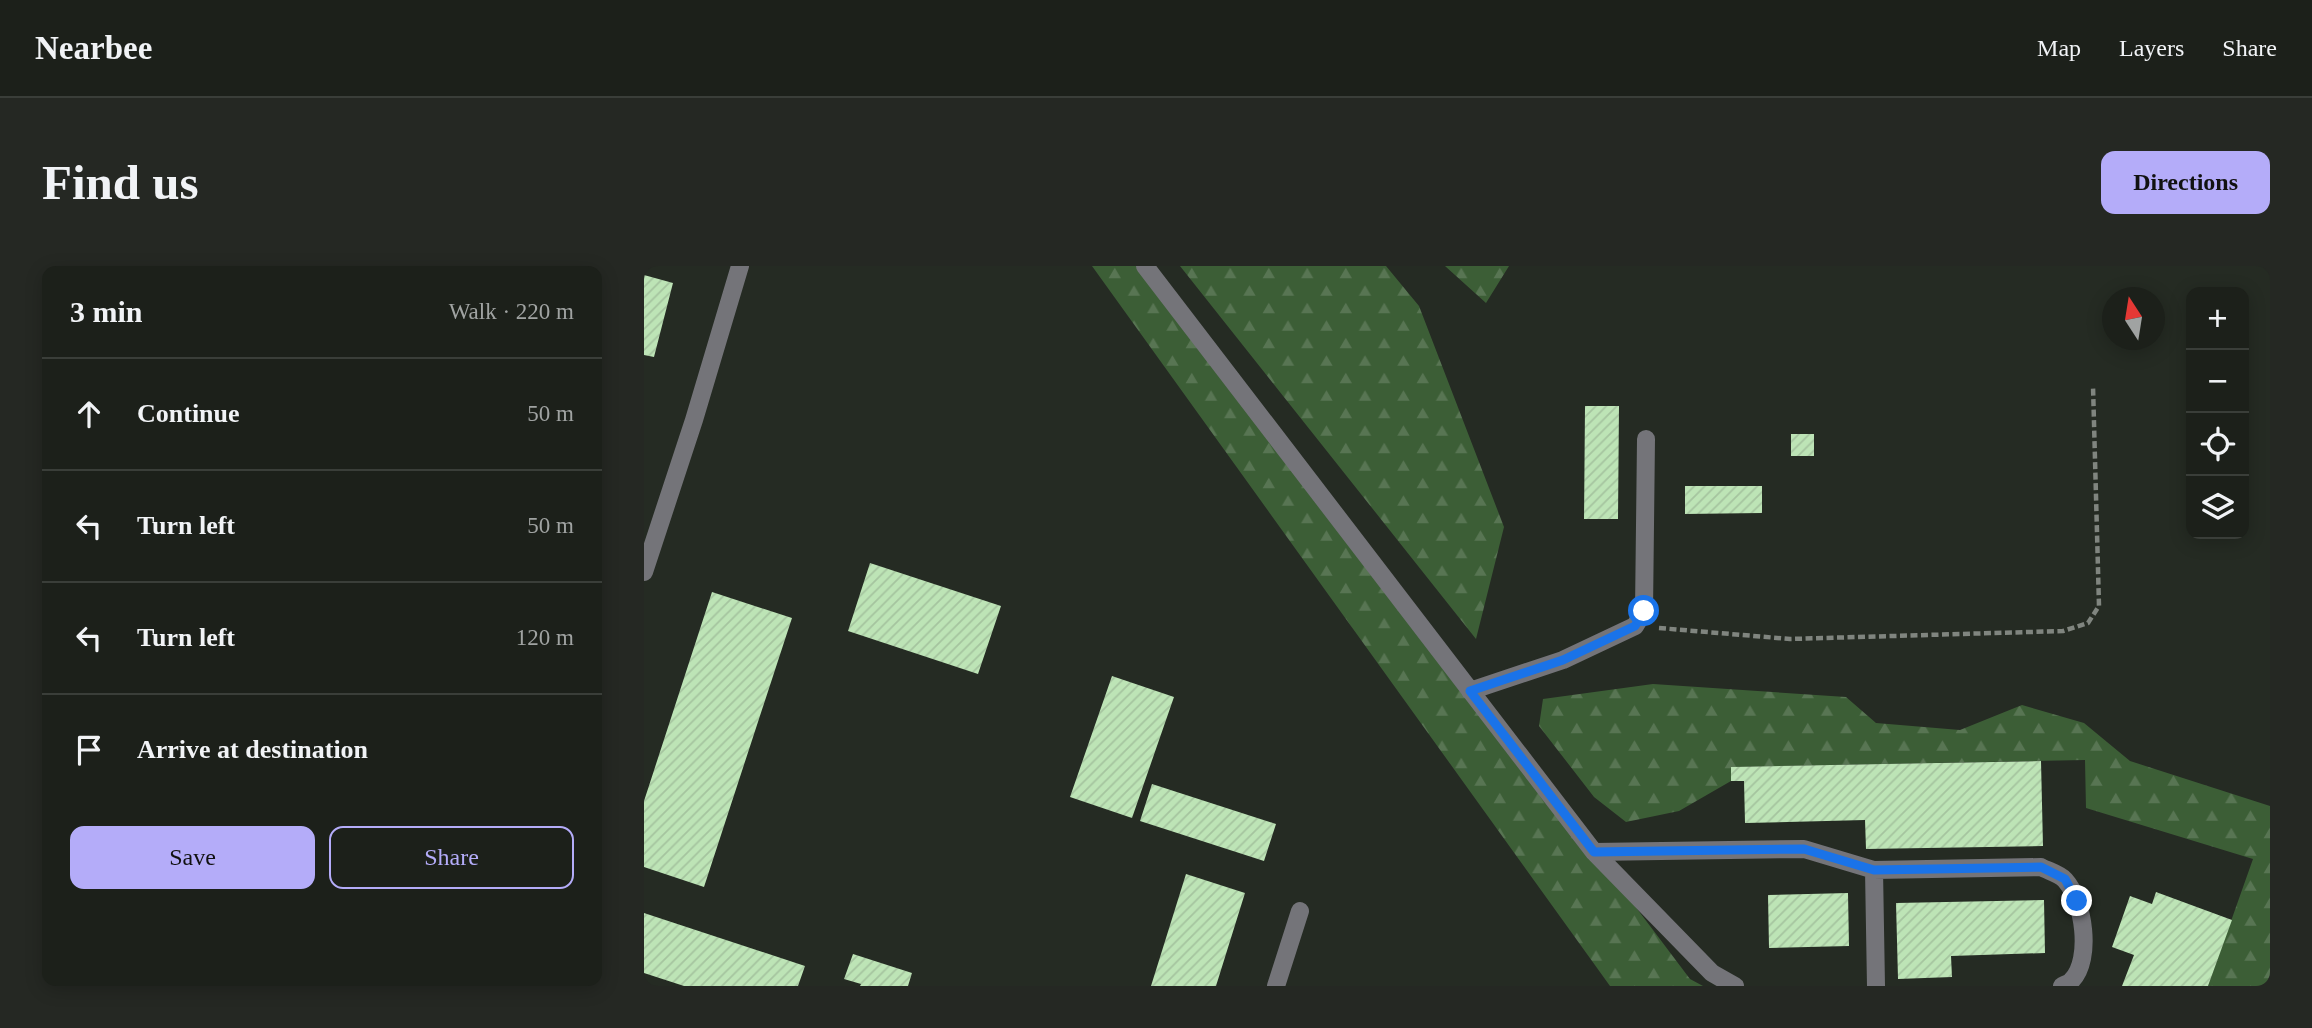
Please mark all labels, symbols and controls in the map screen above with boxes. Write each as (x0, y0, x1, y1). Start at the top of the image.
text: Nearbee (35, 30, 152, 66)
text: Map (2037, 35, 2081, 61)
text: Layers (2119, 35, 2184, 61)
text: Share (2222, 35, 2277, 61)
button: Directions (2101, 151, 2270, 214)
text: Find us (42, 155, 199, 210)
north arrow (2102, 287, 2165, 350)
map controls (2186, 287, 2249, 539)
button: + (2186, 287, 2249, 350)
text: 3 min (70, 295, 143, 328)
text: Walk · 220 m (449, 299, 574, 324)
button: − (2186, 350, 2249, 413)
icon: ahead (70, 395, 108, 433)
text: Continue (137, 399, 240, 428)
text: 50 m (527, 401, 574, 426)
button: locate (2186, 413, 2249, 476)
button: layers (2186, 476, 2249, 539)
icon: left (70, 507, 108, 545)
text: Turn left (137, 511, 235, 540)
text: 50 m (527, 513, 574, 538)
route start (1628, 595, 1659, 626)
icon: left (70, 619, 108, 657)
text: Turn left (137, 623, 235, 652)
text: 120 m (516, 625, 574, 650)
icon: arrive (70, 731, 108, 769)
text: Arrive at destination (137, 735, 368, 764)
button: Save (70, 826, 315, 889)
button: Share (329, 826, 574, 889)
route end (2061, 885, 2092, 916)

